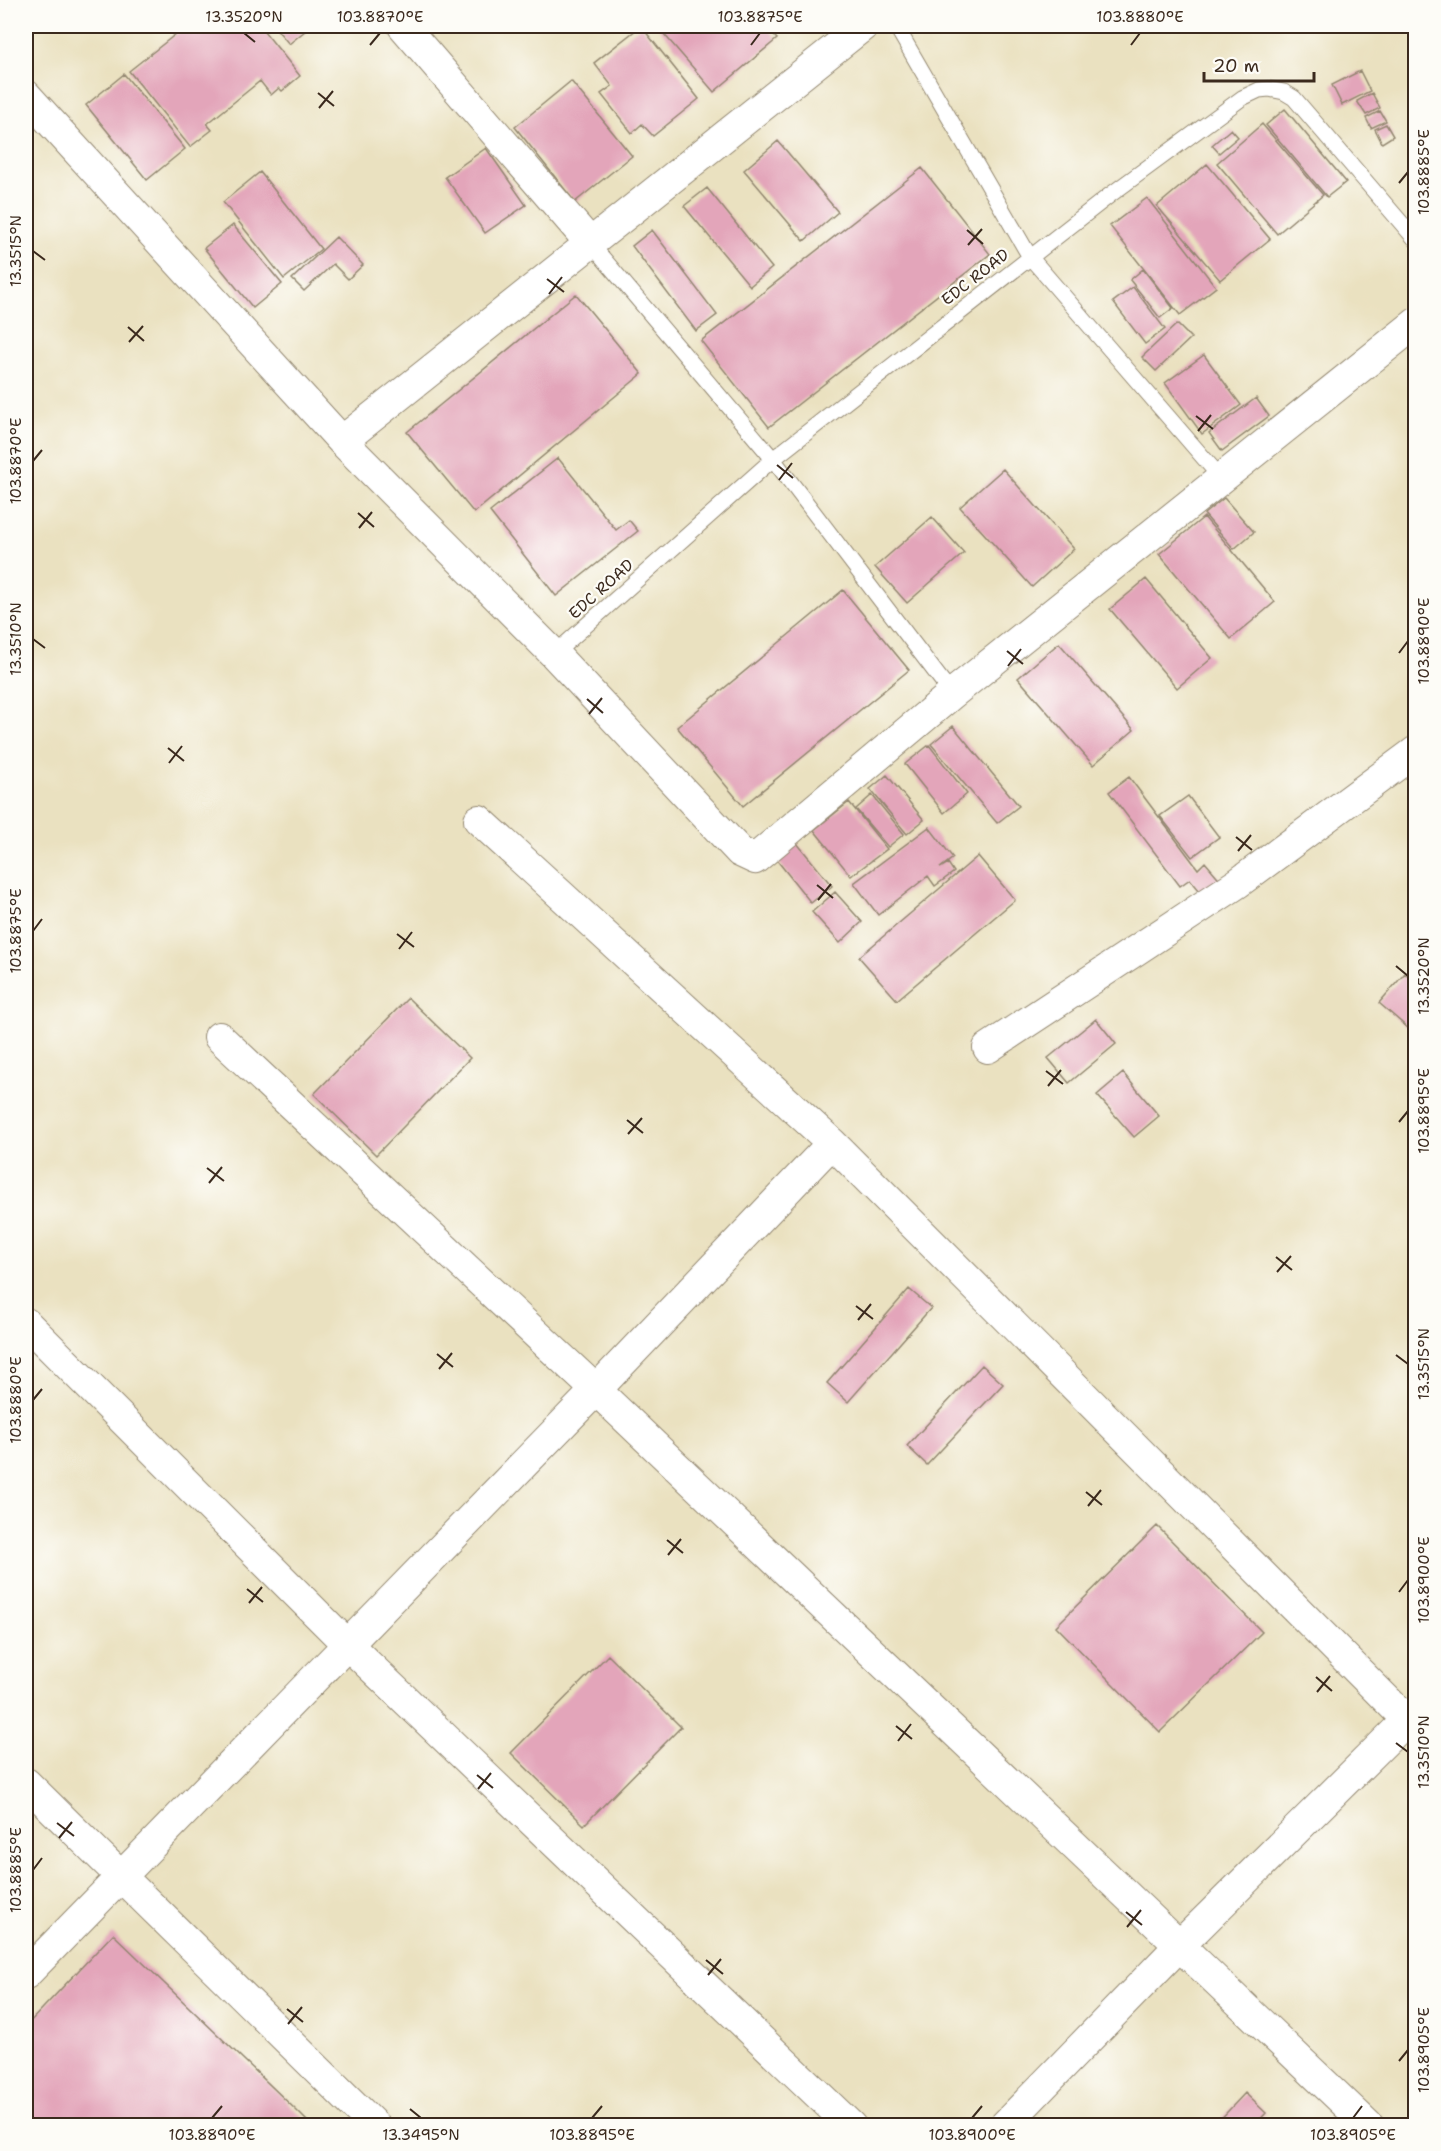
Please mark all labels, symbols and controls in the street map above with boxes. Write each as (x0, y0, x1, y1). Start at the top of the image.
text: 13.3520°N (205, 7, 283, 27)
text: 103.8870°E (337, 7, 423, 27)
text: 103.8875°E (717, 7, 803, 27)
text: 103.8880°E (1096, 7, 1184, 27)
scale bar (1204, 45, 1314, 83)
text: 20 m (1213, 54, 1259, 78)
text: 103.8885°E (1414, 129, 1434, 215)
text: 13.3515°N (6, 215, 26, 287)
street label: EDC ROAD (937, 244, 1013, 310)
text: 103.8870°E (6, 418, 26, 504)
street label: EDC ROAD (564, 554, 638, 624)
text: 103.8890°E (1414, 598, 1434, 684)
text: 13.3510°N (6, 602, 26, 676)
text: 103.8875°E (6, 888, 26, 974)
text: 13.3520°N (1414, 937, 1434, 1015)
text: 103.8895°E (1414, 1068, 1434, 1154)
text: 13.3515°N (1414, 1328, 1434, 1400)
text: 103.8880°E (6, 1356, 26, 1444)
text: 103.8900°E (1414, 1536, 1434, 1624)
text: 13.3510°N (1414, 1715, 1434, 1789)
text: 103.8885°E (6, 1827, 26, 1913)
text: 103.8905°E (1414, 2007, 1434, 2093)
text: 103.8890°E (169, 2125, 255, 2145)
text: 13.3495°N (382, 2125, 460, 2145)
text: 103.8895°E (549, 2125, 635, 2145)
text: 103.8900°E (928, 2125, 1016, 2145)
text: 103.8905°E (1310, 2125, 1396, 2145)

